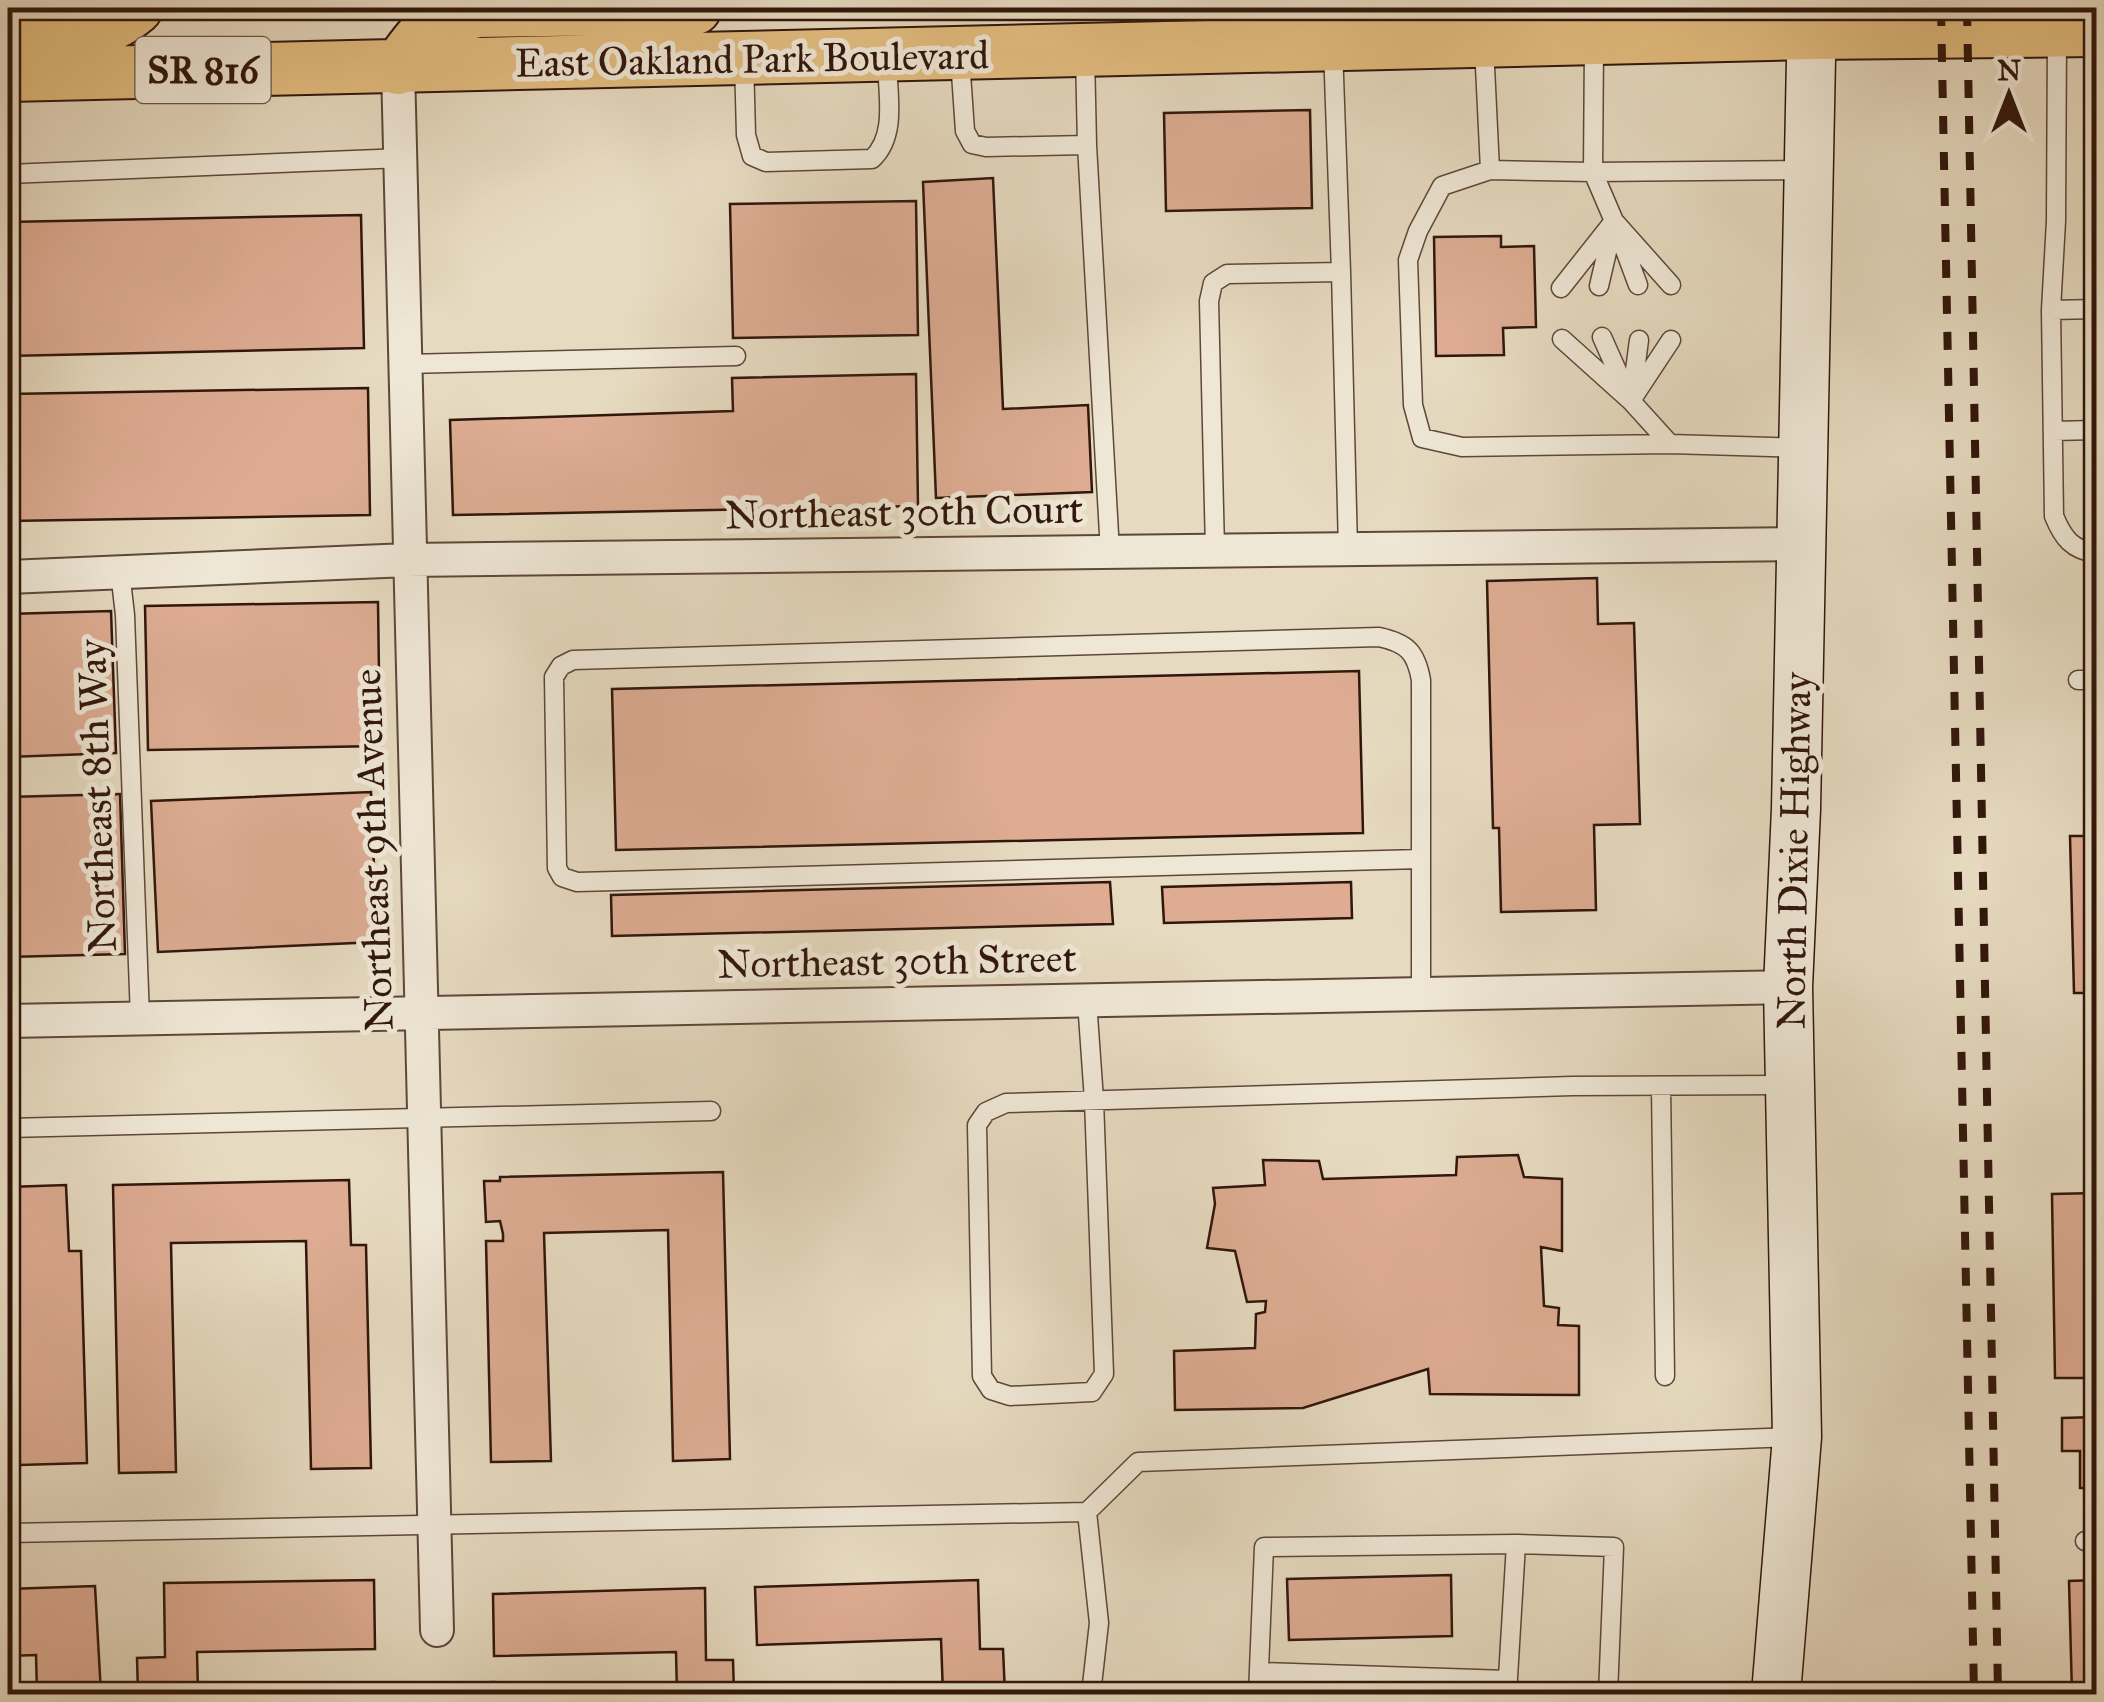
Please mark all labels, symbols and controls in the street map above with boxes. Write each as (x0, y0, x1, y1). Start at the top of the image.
street label: East Oakland Park Boulevard (515, 30, 989, 88)
road number: SR 816 (136, 37, 270, 103)
north arrow (1959, 45, 2059, 145)
text: N (1997, 53, 2021, 88)
street label: Northeast 30th Court (724, 484, 1084, 540)
street label: Northeast 8th Way (67, 637, 127, 953)
street label: Northeast 9th Avenue (342, 668, 404, 1032)
street label: North Dixie Highway (1766, 671, 1822, 1030)
street label: Northeast 30th Street (717, 933, 1077, 989)

